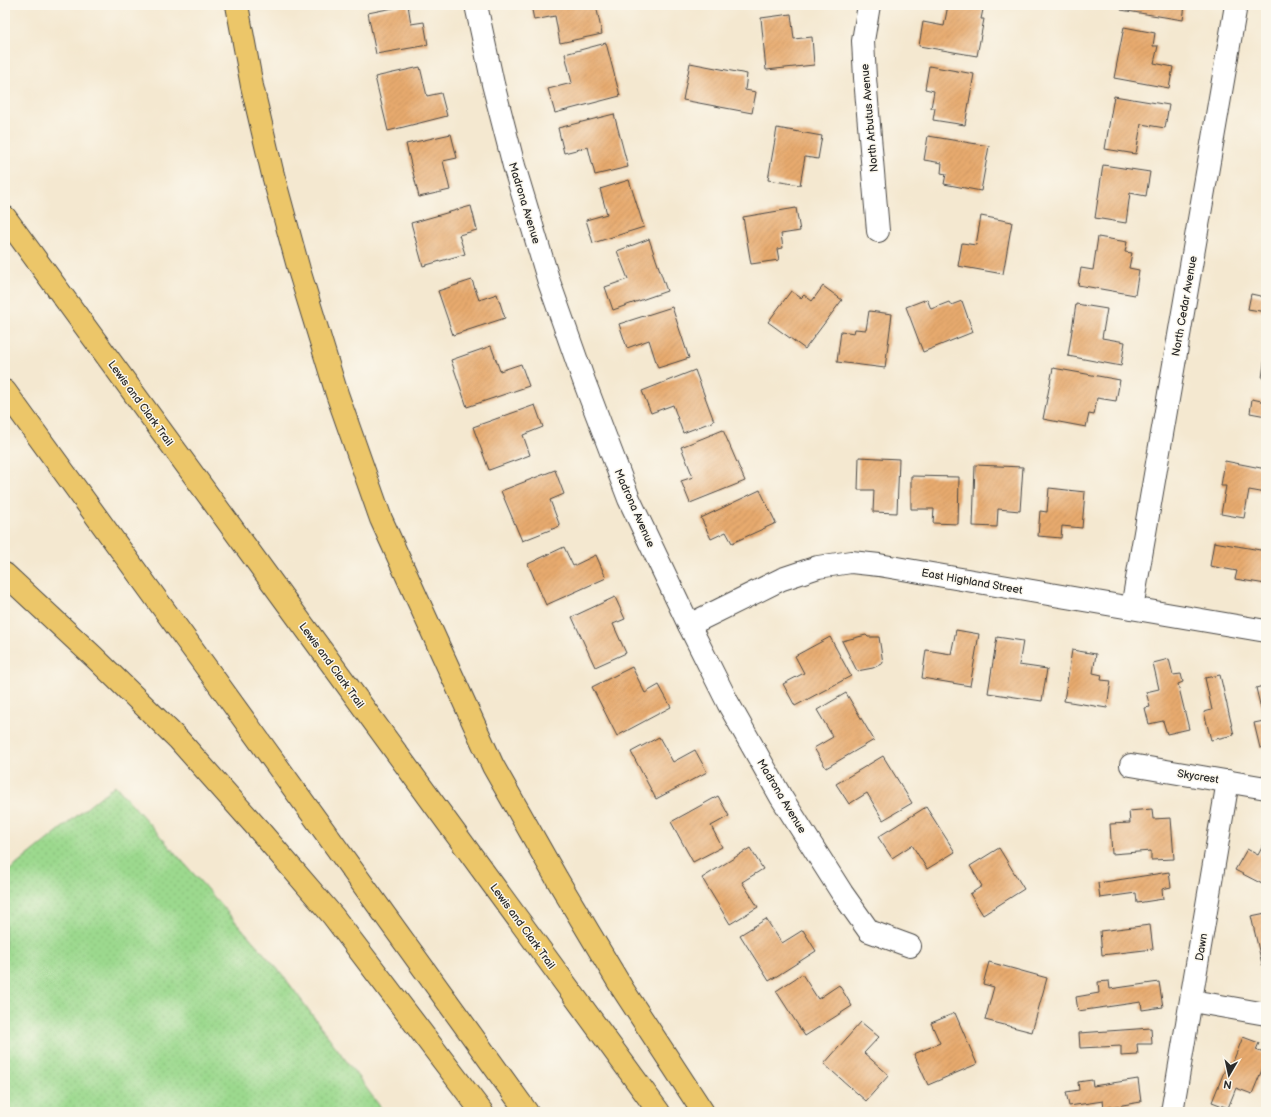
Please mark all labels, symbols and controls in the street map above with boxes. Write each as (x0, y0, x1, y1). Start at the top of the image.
street label: North Arbutus Avenue (858, 63, 881, 173)
street label: Madrona Avenue (506, 161, 543, 246)
street label: North Cedar Avenue (1169, 254, 1200, 357)
street label: Lewis and Clark Trail (105, 358, 176, 448)
street label: Madrona Avenue (611, 467, 658, 550)
street label: East Highland Street (920, 566, 1024, 597)
street label: Lewis and Clark Trail (296, 620, 367, 710)
street label: Madrona Avenue (754, 757, 809, 836)
street label: Skycrest (1176, 767, 1220, 786)
street label: Lewis and Clark Trail (487, 881, 558, 971)
street label: Dawn (1193, 932, 1210, 962)
north arrow (1209, 1055, 1249, 1095)
text: N (1222, 1077, 1233, 1091)

